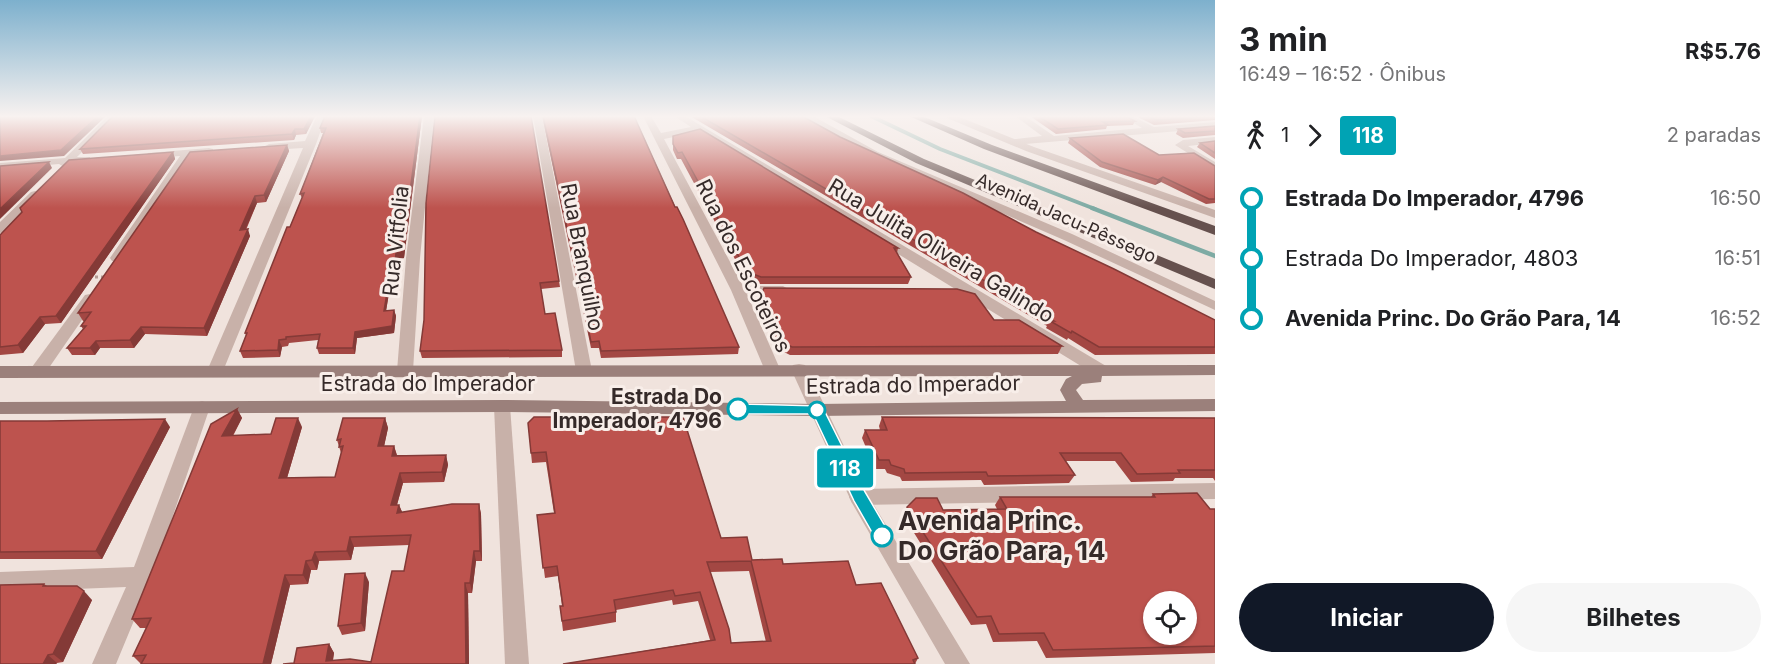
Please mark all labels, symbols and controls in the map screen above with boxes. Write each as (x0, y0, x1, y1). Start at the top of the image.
text: 3 min (1239, 19, 1328, 59)
text: R$5.76 (1685, 38, 1761, 64)
text: 16:49 – 16:52 · Ônibus (1239, 62, 1446, 86)
icon: walk (1239, 119, 1272, 152)
icon: forward (1298, 119, 1331, 152)
text: 1 (1281, 123, 1289, 147)
text: 118 (1352, 123, 1384, 148)
text: 2 paradas (1667, 123, 1761, 147)
street label: Avenida Jacu-Pêssego (973, 168, 1159, 267)
street label: Rua Julita Oliveira Galindo (824, 173, 1059, 328)
street label: Rua dos Escoteiros (691, 175, 796, 356)
street label: Rua Branquilho (556, 181, 609, 333)
street label: Rua Vitfolia (377, 184, 414, 298)
text: Estrada Do Imperador, 4796 (1285, 185, 1584, 211)
text: 16:50 (1710, 186, 1761, 210)
text: Estrada Do Imperador, 4803 (1285, 245, 1578, 271)
text: 16:51 (1714, 246, 1761, 270)
text: Avenida Princ. Do Grão Para, 14 (1285, 305, 1621, 331)
text: 16:52 (1710, 306, 1761, 330)
street label: Estrada do Imperador (806, 370, 1020, 399)
street label: Estrada do Imperador (321, 371, 535, 396)
place label: Estrada Do Imperador, 4796 (553, 384, 722, 433)
marker: Estrada Do Imperador, 4796 (727, 398, 749, 420)
unlabelled marker (808, 401, 826, 419)
line badge: 118 (810, 448, 880, 488)
text: 118 (829, 456, 861, 481)
place label: Avenida Princ. Do Grão Para, 14 (898, 505, 1106, 566)
marker: Avenida Princ. Do Grão Para, 14 (871, 525, 893, 547)
button: Iniciar (1239, 583, 1494, 652)
button: Bilhetes (1506, 583, 1761, 652)
map controls (1143, 591, 1197, 645)
button: locate (1143, 591, 1197, 645)

